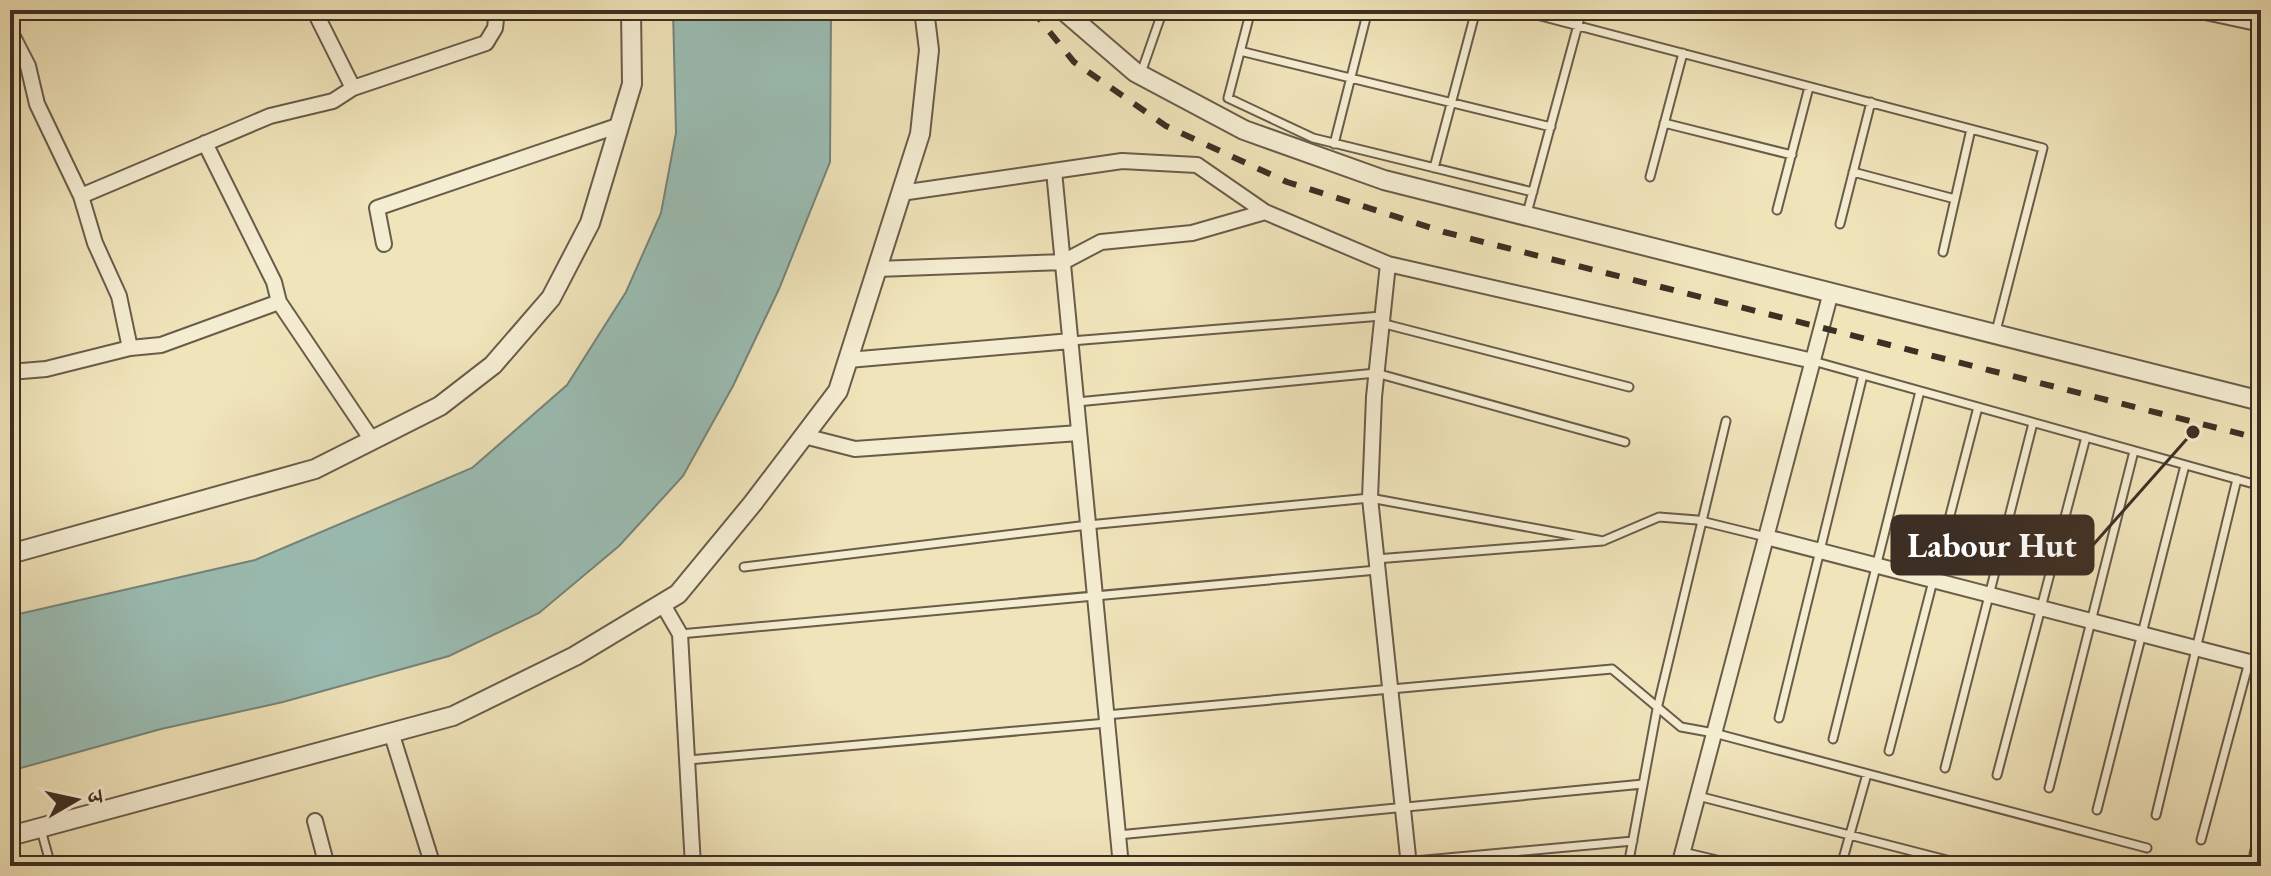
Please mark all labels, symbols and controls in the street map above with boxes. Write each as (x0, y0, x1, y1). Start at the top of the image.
callout: Labour Hut (1892, 516, 2093, 574)
text: Labour Hut (1907, 523, 2077, 567)
north arrow (36, 760, 116, 840)
text: उ (80, 787, 111, 807)

